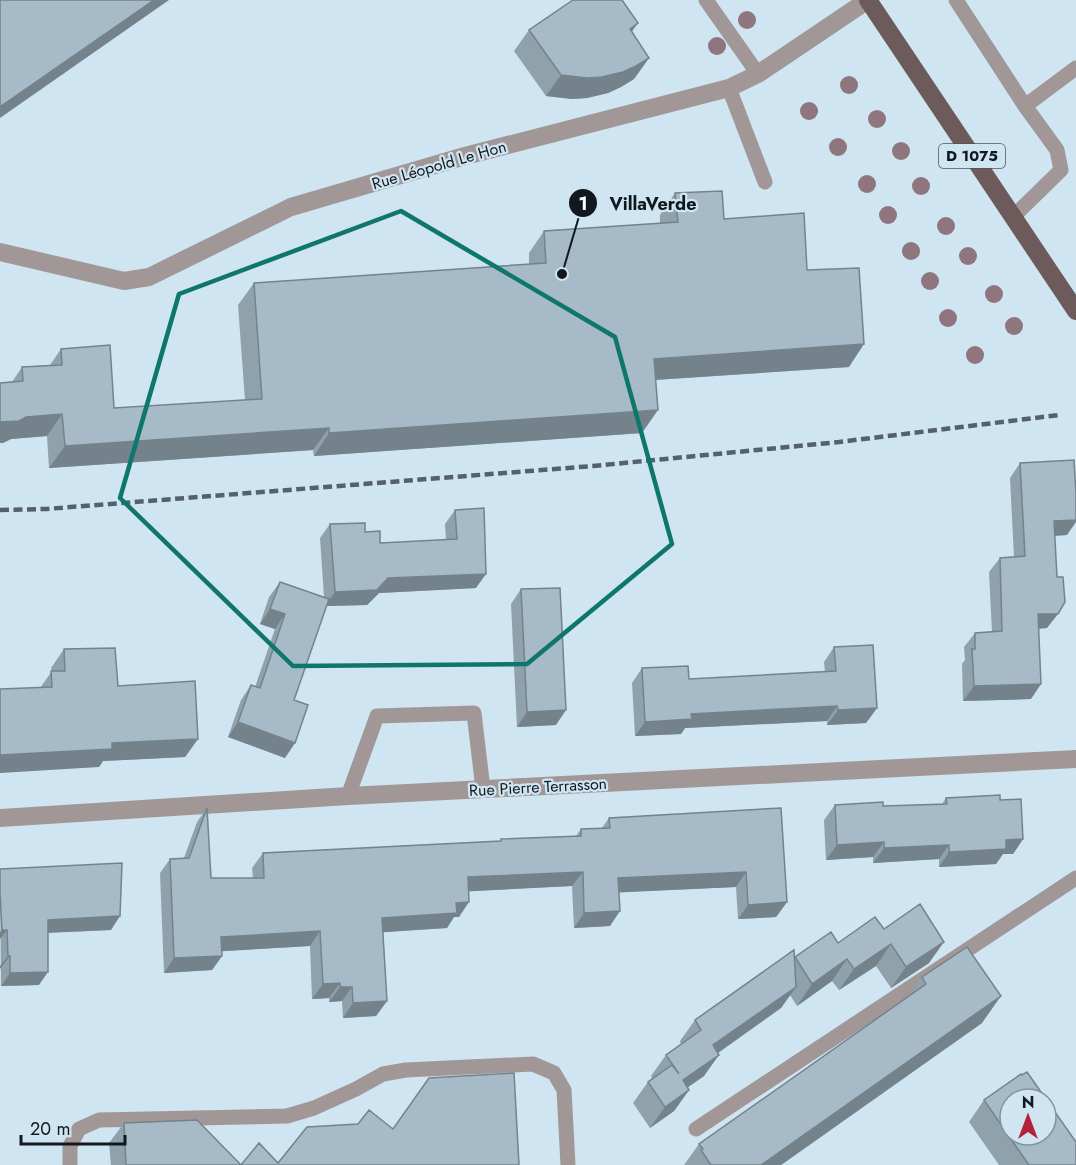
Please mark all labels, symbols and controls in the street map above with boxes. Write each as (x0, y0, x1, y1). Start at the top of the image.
street label: Rue Léopold Le Hon (369, 135, 509, 195)
road number: D 1075 (939, 144, 1005, 168)
callout: VillaVerde (568, 185, 709, 221)
text: 1 (578, 191, 588, 217)
text: VillaVerde (608, 191, 697, 217)
street label: Rue Pierre Terrasson (468, 772, 608, 802)
north arrow (998, 1087, 1058, 1147)
text: N (1022, 1091, 1034, 1114)
scale bar (21, 1108, 124, 1146)
text: 20 m (30, 1116, 70, 1142)

